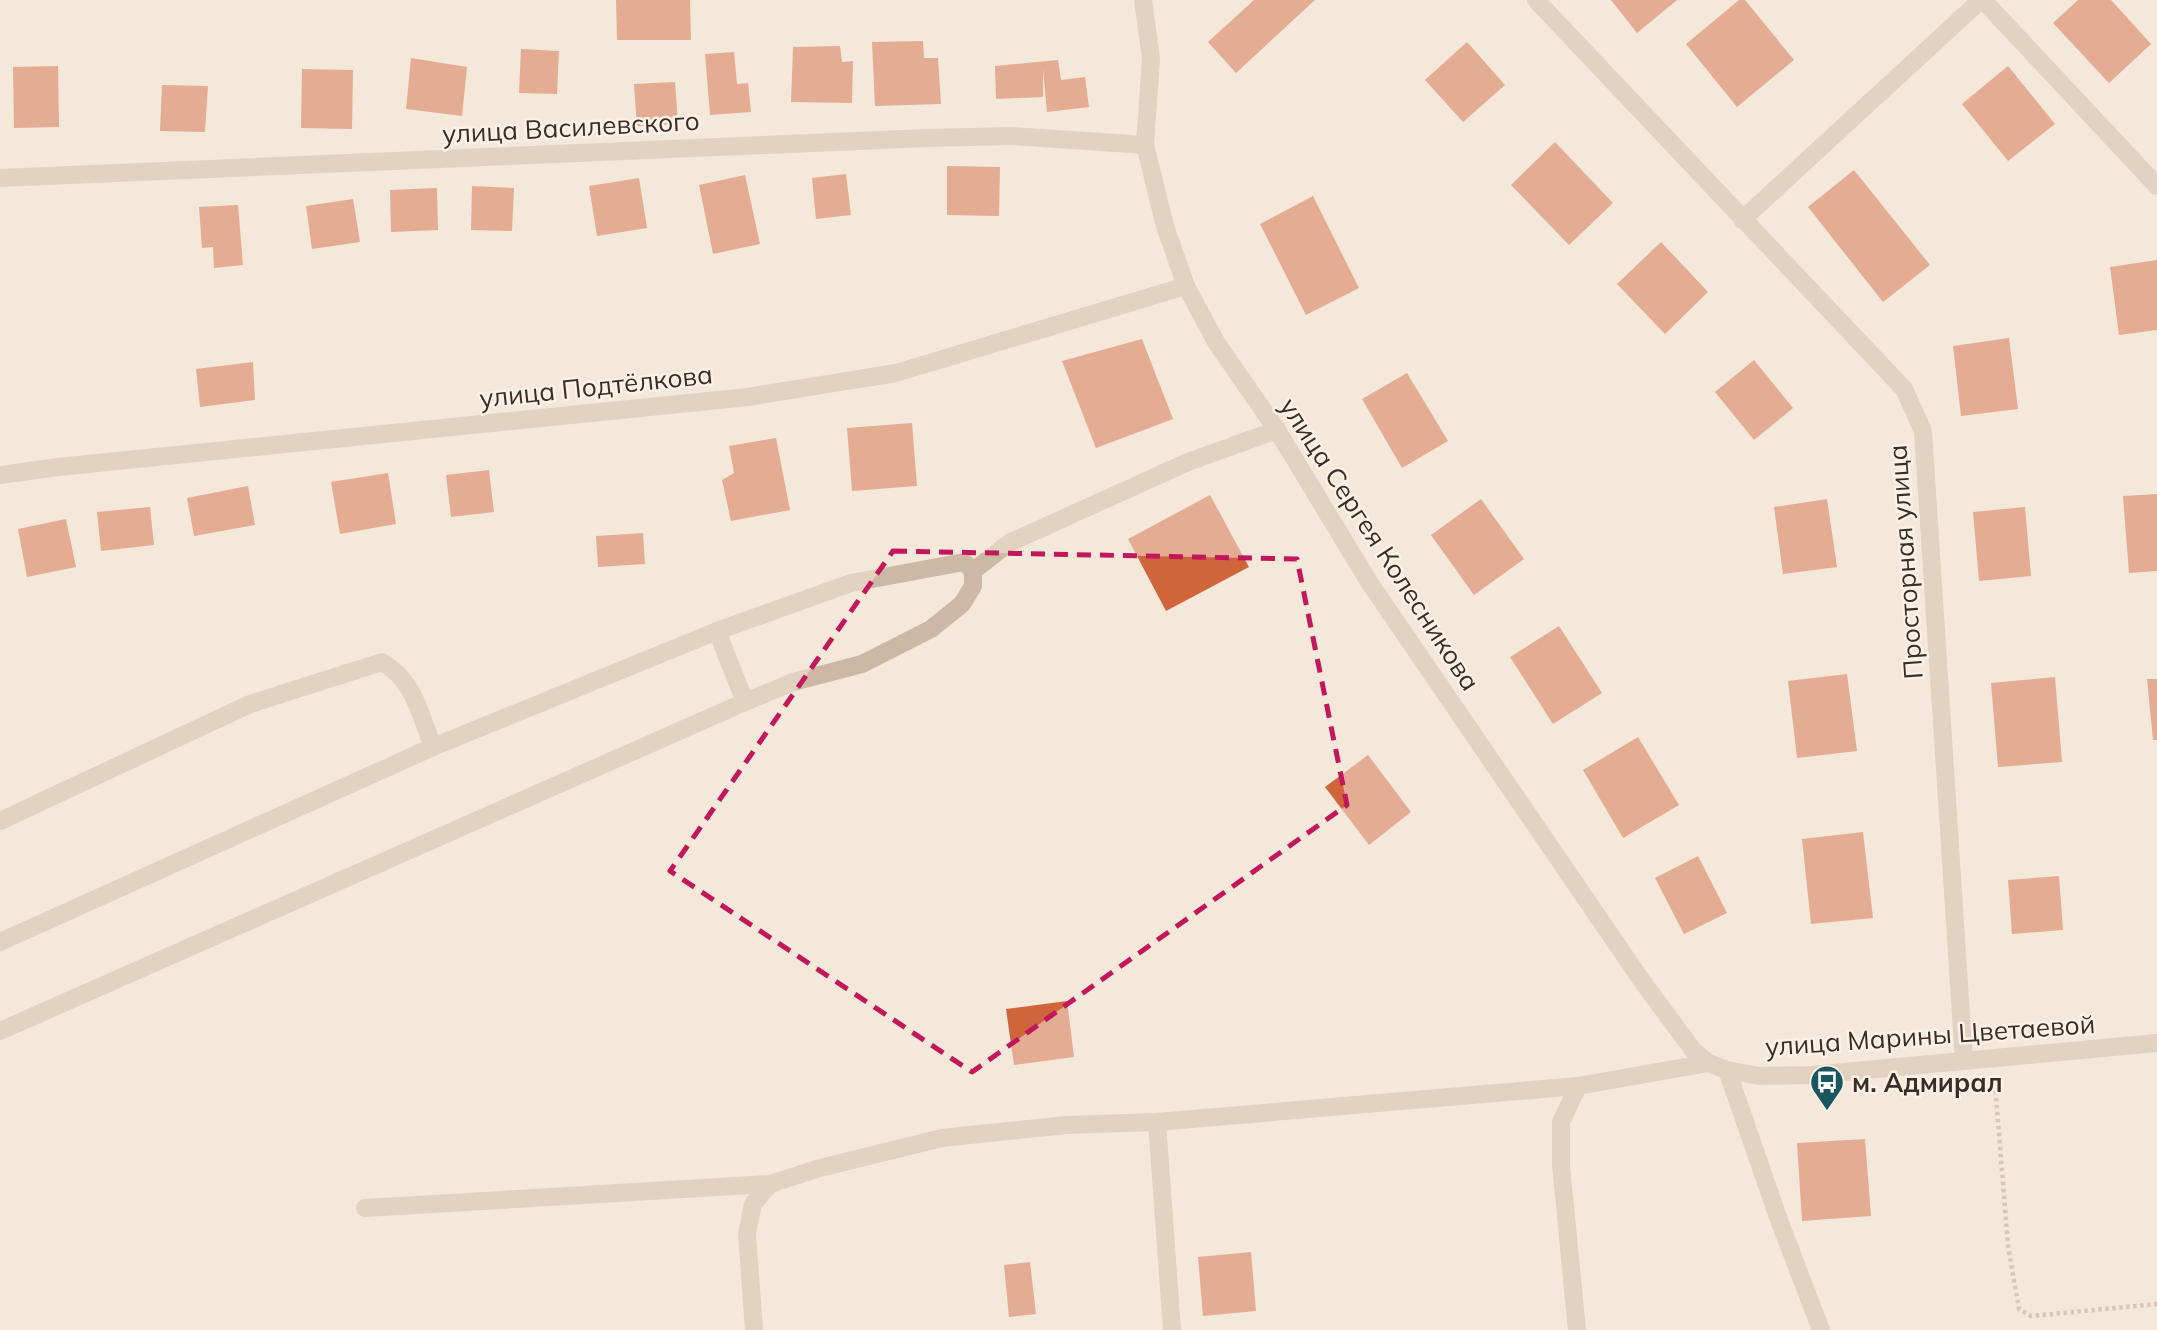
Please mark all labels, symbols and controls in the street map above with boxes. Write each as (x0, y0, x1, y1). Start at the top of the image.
street label: улица Василевского (441, 104, 701, 150)
street label: улица Подтёлкова (478, 357, 714, 415)
street label: улица Сергея Колесникова (1273, 391, 1487, 697)
street label: Просторная улица (1880, 444, 1930, 680)
street label: улица Марины Цветаевой (1764, 1007, 2096, 1063)
bus stop icon: м. Адмирал (1808, 1063, 1846, 1112)
place label: м. Адмирал (1852, 1066, 2003, 1099)

